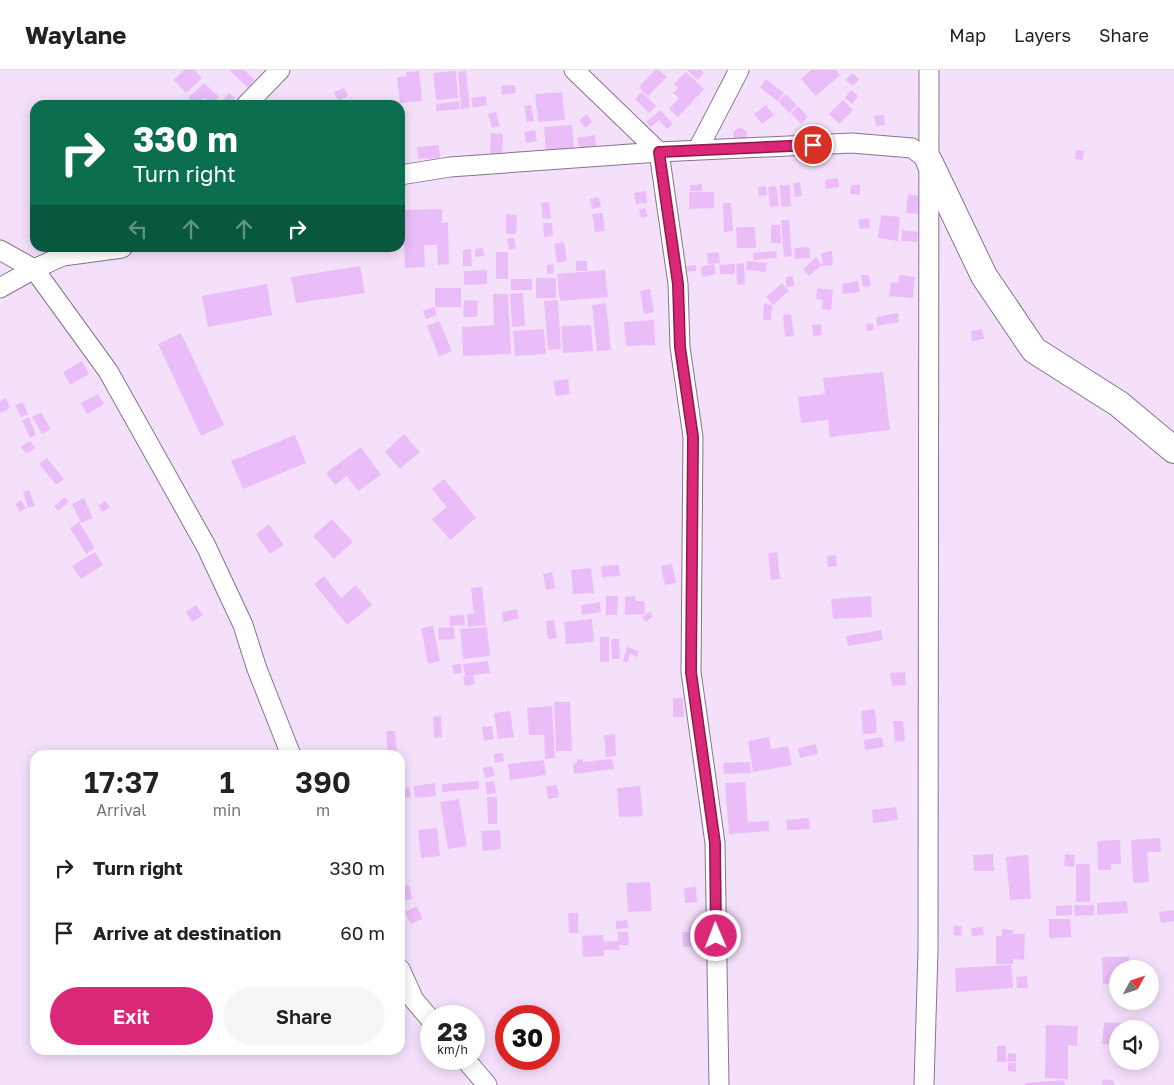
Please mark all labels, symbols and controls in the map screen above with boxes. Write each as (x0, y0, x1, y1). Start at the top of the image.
text: Waylane (25, 20, 126, 49)
text: Map (949, 24, 986, 46)
text: Layers (1014, 24, 1071, 46)
text: Share (1099, 24, 1149, 46)
text: 330 m (133, 118, 238, 160)
icon: right (50, 120, 115, 185)
pin (792, 124, 834, 166)
icon: arrive (799, 131, 827, 159)
text: Turn right (133, 160, 236, 187)
icon: left (124, 215, 152, 243)
icon: ahead (177, 215, 205, 243)
icon: ahead (230, 215, 258, 243)
icon: right (283, 215, 311, 243)
text: 17:37 (84, 764, 159, 800)
text: 1 (219, 764, 235, 800)
text: 390 (295, 764, 351, 800)
text: Arrival (96, 800, 146, 820)
text: min (213, 800, 241, 820)
text: m (316, 800, 330, 820)
icon: right (50, 854, 78, 882)
text: Turn right (93, 856, 183, 879)
text: 330 m (329, 856, 385, 879)
position arrow (689, 909, 741, 961)
icon: arrive (50, 919, 78, 947)
text: Arrive at destination (93, 921, 281, 944)
text: 60 m (340, 921, 385, 944)
north arrow (1109, 960, 1159, 1010)
map controls (1109, 960, 1159, 1070)
button: Exit (50, 987, 213, 1045)
button: Share (223, 987, 385, 1045)
speed limit sign: 30 (495, 1005, 560, 1070)
text: 23 (437, 1016, 468, 1047)
button: sound (1109, 1020, 1159, 1070)
text: km/h (437, 1042, 468, 1057)

